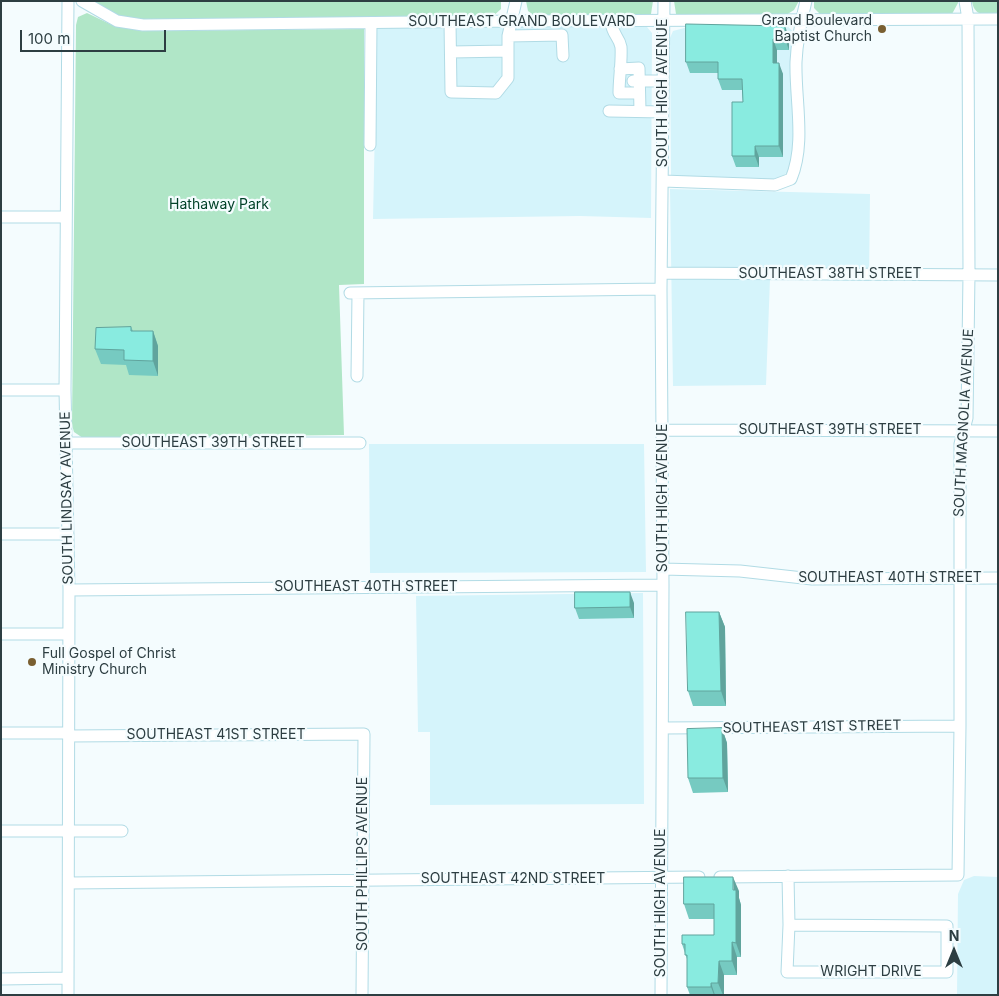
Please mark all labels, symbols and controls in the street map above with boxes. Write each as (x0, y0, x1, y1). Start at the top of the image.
place label: Grand Boulevard Baptist Church (761, 13, 872, 46)
street label: SOUTHEAST GRAND BOULEVARD (408, 14, 636, 30)
street label: SOUTH HIGH AVENUE (655, 19, 671, 167)
scale bar (22, 20, 169, 52)
marker: Grand Boulevard Baptist Church (876, 23, 888, 35)
text: 100 m (28, 29, 70, 48)
park label: Hathaway Park (169, 197, 269, 213)
street label: SOUTHEAST 38TH STREET (738, 266, 922, 282)
street label: SOUTH MAGNOLIA AVENUE (951, 328, 977, 518)
street label: SOUTH LINDSAY AVENUE (57, 411, 77, 585)
street label: SOUTHEAST 39TH STREET (738, 422, 922, 438)
street label: SOUTH HIGH AVENUE (655, 424, 671, 572)
street label: SOUTHEAST 39TH STREET (121, 435, 305, 451)
street label: SOUTHEAST 40TH STREET (798, 570, 982, 586)
street label: SOUTHEAST 40TH STREET (274, 579, 458, 595)
place label: Full Gospel of Christ Ministry Church (42, 646, 176, 679)
marker: Full Gospel of Christ Ministry Church (26, 656, 38, 668)
street label: SOUTHEAST 41ST STREET (722, 717, 902, 737)
street label: SOUTHEAST 41ST STREET (127, 727, 305, 743)
street label: SOUTH PHILLIPS AVENUE (355, 777, 371, 951)
street label: SOUTH HIGH AVENUE (653, 829, 669, 977)
street label: SOUTHEAST 42ND STREET (421, 871, 605, 887)
north arrow (929, 926, 979, 976)
text: N (949, 927, 959, 944)
street label: WRIGHT DRIVE (820, 964, 922, 980)

